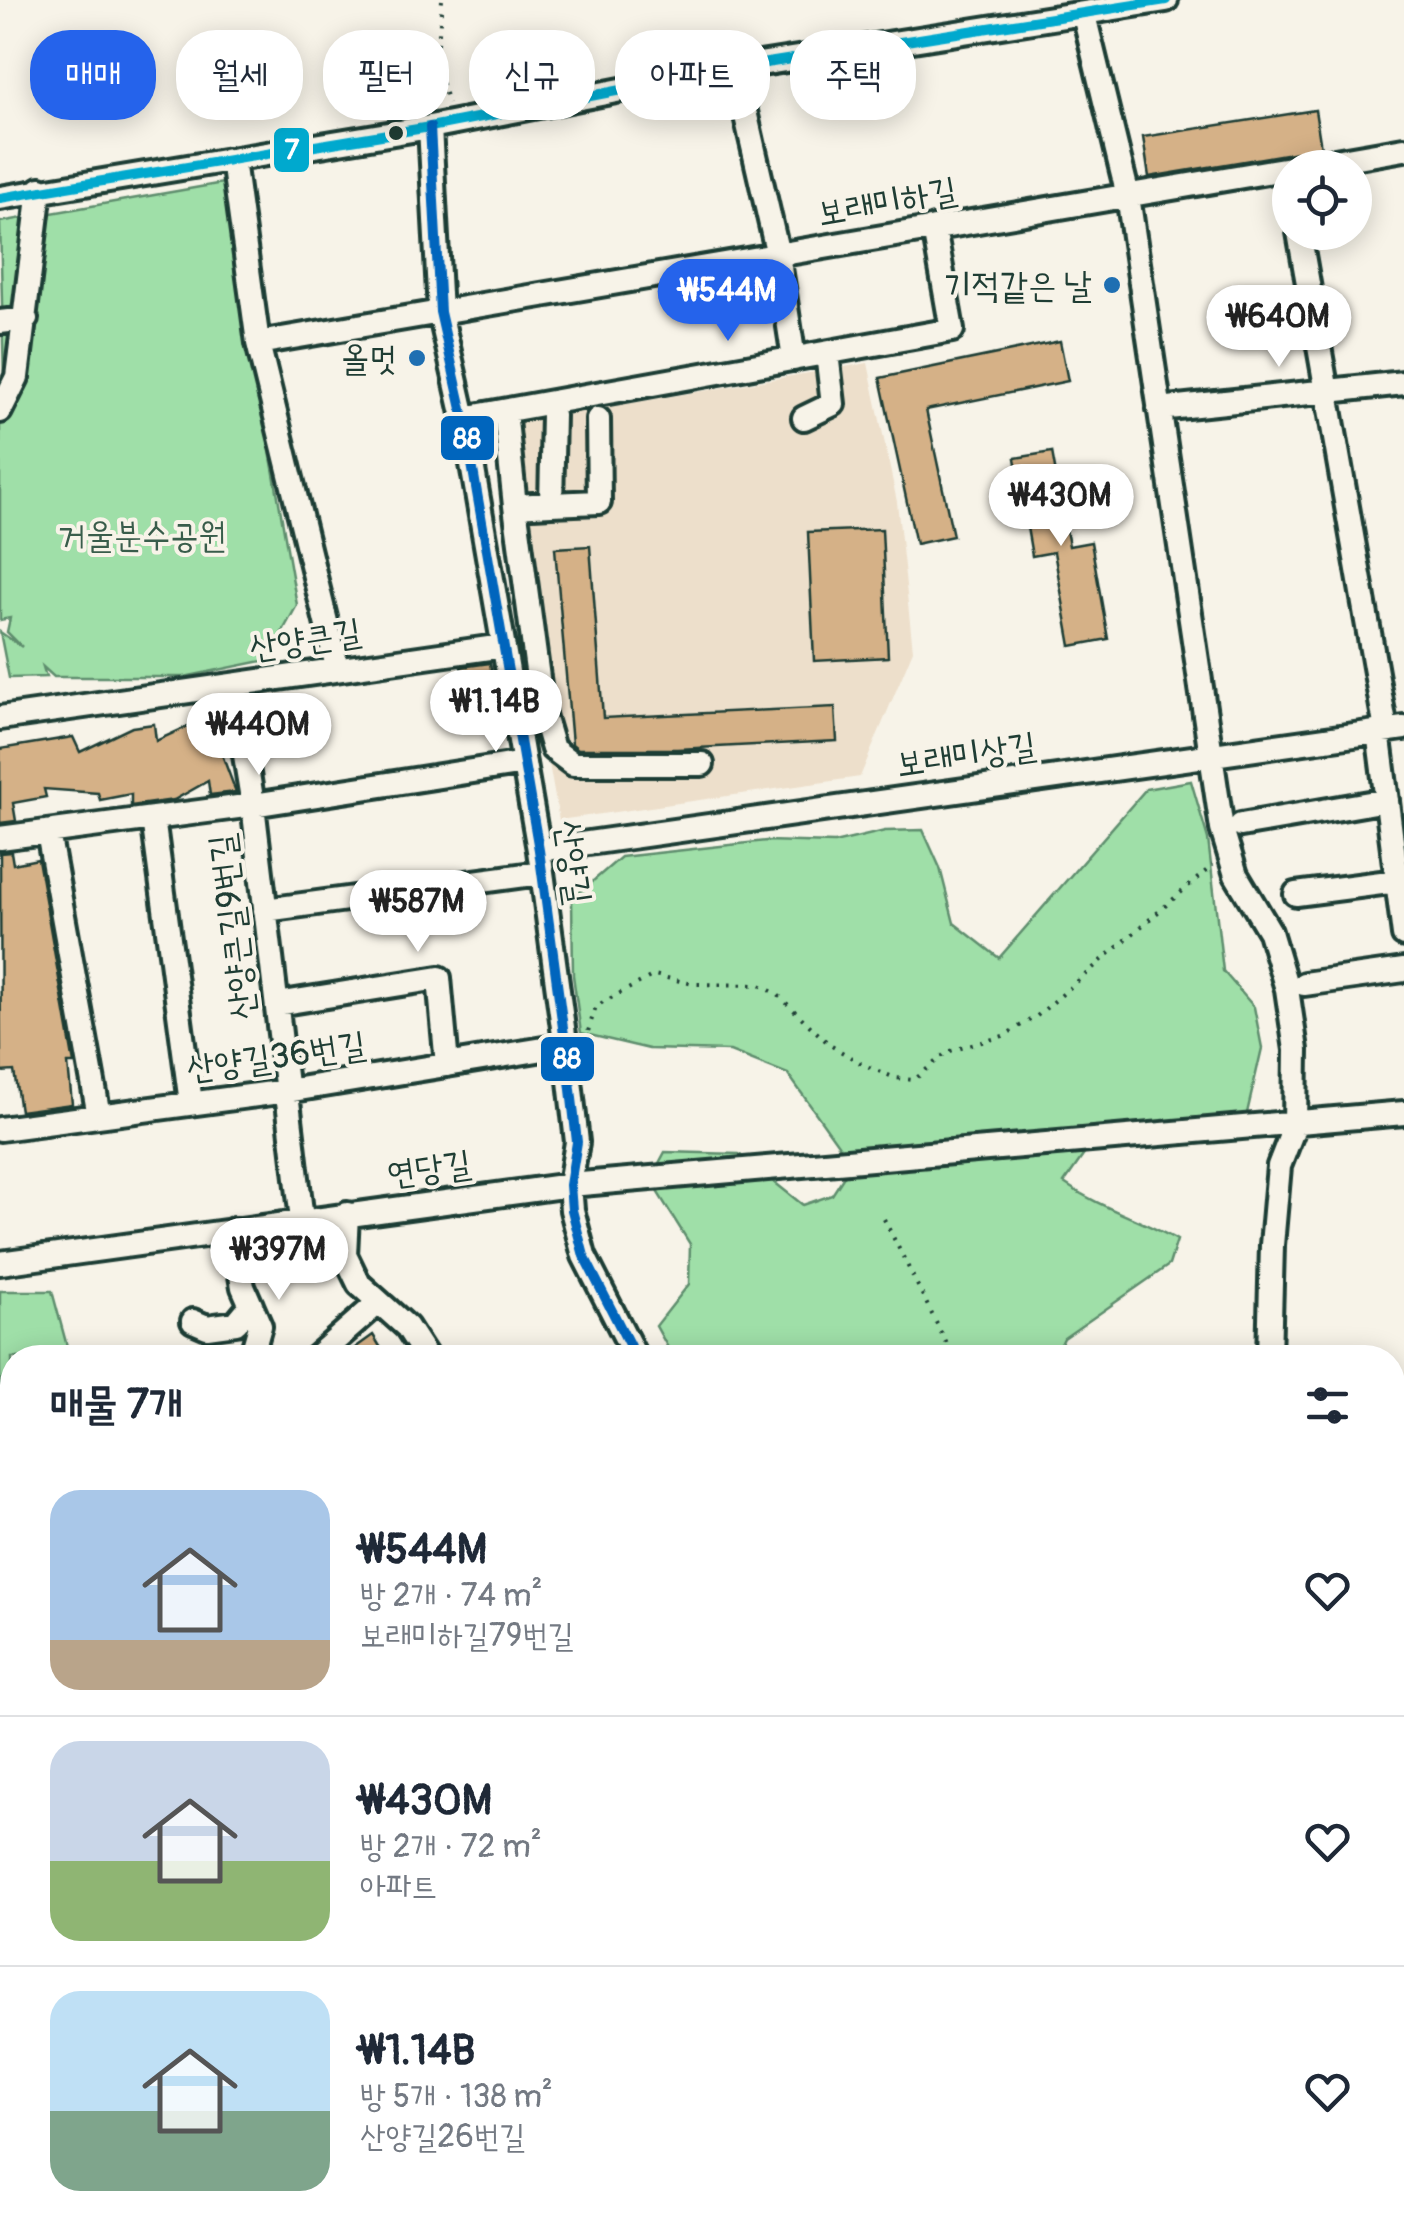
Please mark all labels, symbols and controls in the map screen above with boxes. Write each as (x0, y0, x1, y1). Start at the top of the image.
chip: 매매 (30, 30, 156, 120)
chip: 월세 (176, 30, 303, 120)
chip: 필터 (323, 30, 449, 120)
chip: 신규 (469, 30, 595, 120)
chip: 아파트 (615, 30, 770, 120)
chip: 주택 (790, 30, 916, 120)
unlabelled marker (386, 123, 406, 143)
line badge: 7 (272, 126, 311, 174)
text: 7 (285, 133, 300, 168)
map controls (1272, 150, 1372, 250)
button: locate (1272, 150, 1372, 250)
street label: 보래미하길 (814, 168, 960, 236)
pin: ₩544M (658, 259, 798, 344)
place label: 기적같은 날 (944, 264, 1092, 308)
text: ₩544M (680, 271, 776, 311)
marker: 기적같은 날 (1101, 274, 1123, 296)
pin: ₩640M (1209, 285, 1349, 370)
text: ₩640M (1228, 297, 1330, 337)
place label: 올멋 (341, 337, 397, 381)
marker: 올멋 (406, 347, 428, 369)
line badge: 88 (439, 414, 496, 462)
text: 88 (453, 422, 481, 457)
pin: ₩430M (991, 464, 1131, 549)
text: ₩430M (1011, 476, 1111, 516)
park label: 거울분수공원 (58, 514, 226, 558)
street label: 산양큰길 (246, 609, 364, 671)
pin: ₩1.14B (415, 670, 577, 755)
text: ₩1.14B (452, 682, 540, 722)
pin: ₩440M (189, 693, 329, 778)
text: ₩440M (208, 705, 310, 745)
street label: 보래미상길 (893, 723, 1039, 787)
street label: 산양길 (545, 817, 601, 907)
street label: 산양큰길9번길 (200, 831, 266, 1022)
pin: ₩587M (348, 870, 488, 955)
text: ₩587M (372, 882, 464, 922)
street label: 산양길36번길 (184, 1023, 369, 1091)
line badge: 88 (539, 1035, 596, 1083)
text: 88 (553, 1042, 581, 1077)
street label: 연당길 (384, 1141, 474, 1197)
pin: ₩397M (209, 1218, 349, 1303)
text: ₩397M (232, 1230, 326, 1270)
icon: filters (1300, 1378, 1355, 1433)
text: 매물 7개 (50, 1379, 183, 1431)
text: ₩544M (360, 1524, 487, 1576)
icon: home (130, 1530, 250, 1650)
icon: heart (1300, 1563, 1355, 1618)
text: 방 2개 · 74 m² (360, 1576, 542, 1616)
text: 보래미하길79번길 (360, 1616, 574, 1656)
text: ₩430M (360, 1775, 492, 1827)
icon: home (130, 1781, 250, 1901)
icon: heart (1300, 1814, 1355, 1869)
text: 방 2개 · 72 m² (360, 1827, 542, 1867)
text: 아파트 (360, 1867, 437, 1907)
text: ₩1.14B (360, 2025, 475, 2077)
icon: home (130, 2031, 250, 2151)
icon: heart (1300, 2064, 1355, 2119)
text: 방 5개 · 138 m² (360, 2077, 553, 2117)
text: 산양길26번길 (360, 2117, 525, 2157)

